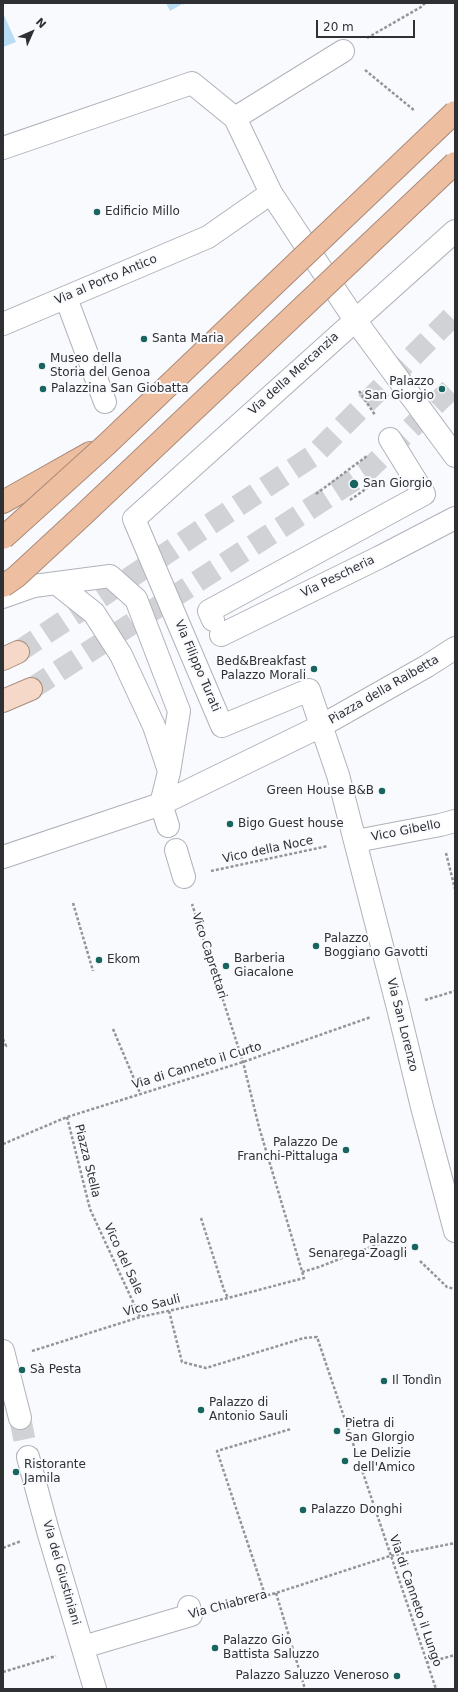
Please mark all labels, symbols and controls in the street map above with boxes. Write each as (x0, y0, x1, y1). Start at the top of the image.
north arrow (12, 12, 52, 52)
scale bar (318, 12, 417, 38)
text: N (33, 15, 49, 31)
text: 20 m (323, 20, 354, 34)
place label: Edificio Millo (105, 205, 180, 219)
marker: Edificio Millo (92, 207, 102, 217)
street label: Via al Porto Antico (53, 252, 159, 308)
street label: Via della Mercanzia (246, 330, 342, 418)
place label: Santa Maria (152, 332, 224, 346)
marker: Santa Maria (139, 334, 149, 344)
place label: Museo della Storia del Genoa (50, 352, 150, 380)
marker: Museo della Storia del Genoa (37, 361, 47, 371)
place label: Palazzo San Giorgio (365, 375, 434, 403)
place label: Palazzina San Giobatta (51, 382, 189, 396)
marker: Palazzina San Giobatta (38, 384, 48, 394)
marker: Palazzo San Giorgio (437, 384, 447, 394)
place label: San Giorgio (363, 477, 432, 491)
marker: San Giorgio (348, 478, 360, 490)
street label: Via Pescheria (299, 553, 377, 601)
street label: Via Filippo Turati (171, 618, 223, 714)
street label: Piazza della Raibetta (326, 653, 442, 727)
place label: Bed&Breakfast Palazzo Morali (216, 655, 306, 683)
marker: Bed&Breakfast Palazzo Morali (309, 664, 319, 674)
place label: Green House B&B (267, 784, 374, 798)
marker: Green House B&B (377, 786, 387, 796)
place label: Bigo Guest house (238, 817, 344, 831)
street label: Vico Gibello (370, 817, 442, 845)
marker: Bigo Guest house (225, 819, 235, 829)
street label: Vico della Noce (221, 833, 315, 867)
street label: Vico Caprettari (188, 911, 230, 1001)
place label: Palazzo Boggiano Gavotti (324, 932, 428, 960)
marker: Palazzo Boggiano Gavotti (311, 941, 321, 951)
place label: Barberia Giacalone (234, 952, 294, 980)
place label: Ekom (107, 953, 140, 967)
marker: Ekom (94, 955, 104, 965)
marker: Barberia Giacalone (221, 961, 231, 971)
street label: Via San Lorenzo (383, 977, 421, 1073)
street label: Via di Canneto il Curto (130, 1039, 264, 1093)
street label: Piazza Stella (71, 1123, 103, 1199)
place label: Palazzo De Franchi-Pittaluga (237, 1136, 338, 1164)
marker: Palazzo De Franchi-Pittaluga (341, 1145, 351, 1155)
street label: Vico del Sale (100, 1221, 146, 1297)
place label: Palazzo Senarega-Zoagli (308, 1233, 407, 1261)
marker: Palazzo Senarega-Zoagli (410, 1242, 420, 1252)
street label: Vico Sauli (122, 1292, 182, 1320)
place label: Sà Pesta (30, 1363, 81, 1377)
marker: Sà Pesta (17, 1365, 27, 1375)
place label: Il Tondìn (392, 1374, 441, 1388)
marker: Il Tondìn (379, 1376, 389, 1386)
place label: Palazzo di Antonio Sauli (209, 1396, 288, 1424)
marker: Palazzo di Antonio Sauli (196, 1405, 206, 1415)
place label: Pietra di San GIorgio (345, 1417, 415, 1445)
marker: Pietra di San GIorgio (332, 1426, 342, 1436)
place label: Le Delizie dell'Amico (353, 1447, 415, 1475)
marker: Le Delizie dell'Amico (340, 1456, 350, 1466)
place label: Ristorante Jamila (24, 1458, 86, 1486)
marker: Ristorante Jamila (11, 1467, 21, 1477)
place label: Palazzo Donghi (311, 1503, 402, 1517)
marker: Palazzo Donghi (298, 1505, 308, 1515)
street label: Via dei Giustiniani (39, 1519, 83, 1627)
street label: Via di Canneto il Lungo (386, 1533, 444, 1669)
street label: Via Chiabrera (187, 1588, 269, 1622)
place label: Palazzo Gio Battista Saluzzo (223, 1634, 319, 1662)
marker: Palazzo Gio Battista Saluzzo (210, 1643, 220, 1653)
place label: Palazzo Saluzzo Veneroso (236, 1669, 389, 1683)
marker: Palazzo Saluzzo Veneroso (392, 1671, 402, 1681)

